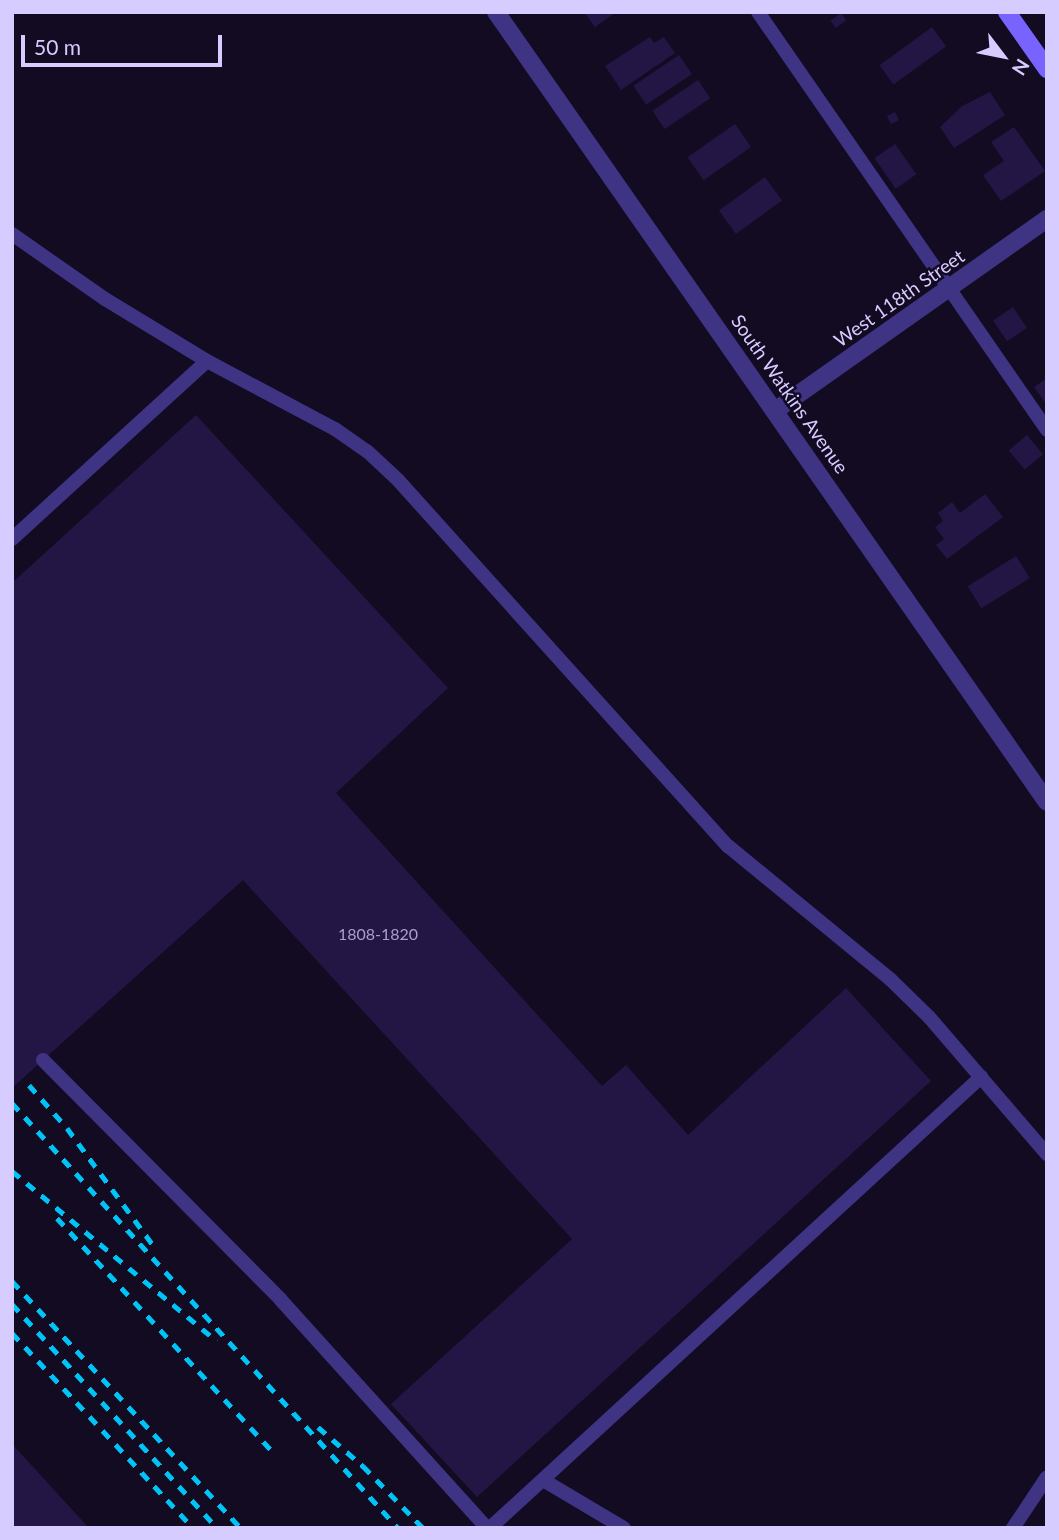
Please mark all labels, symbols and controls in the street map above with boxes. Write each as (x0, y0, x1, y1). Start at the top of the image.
scale bar (24, 21, 226, 65)
north arrow (968, 21, 1038, 91)
text: 50 m (34, 34, 81, 59)
text: N (1008, 55, 1035, 80)
street label: West 118th Street (829, 245, 969, 351)
street label: South Watkins Avenue (726, 310, 854, 478)
house number: 1808-1820 (338, 924, 418, 944)

